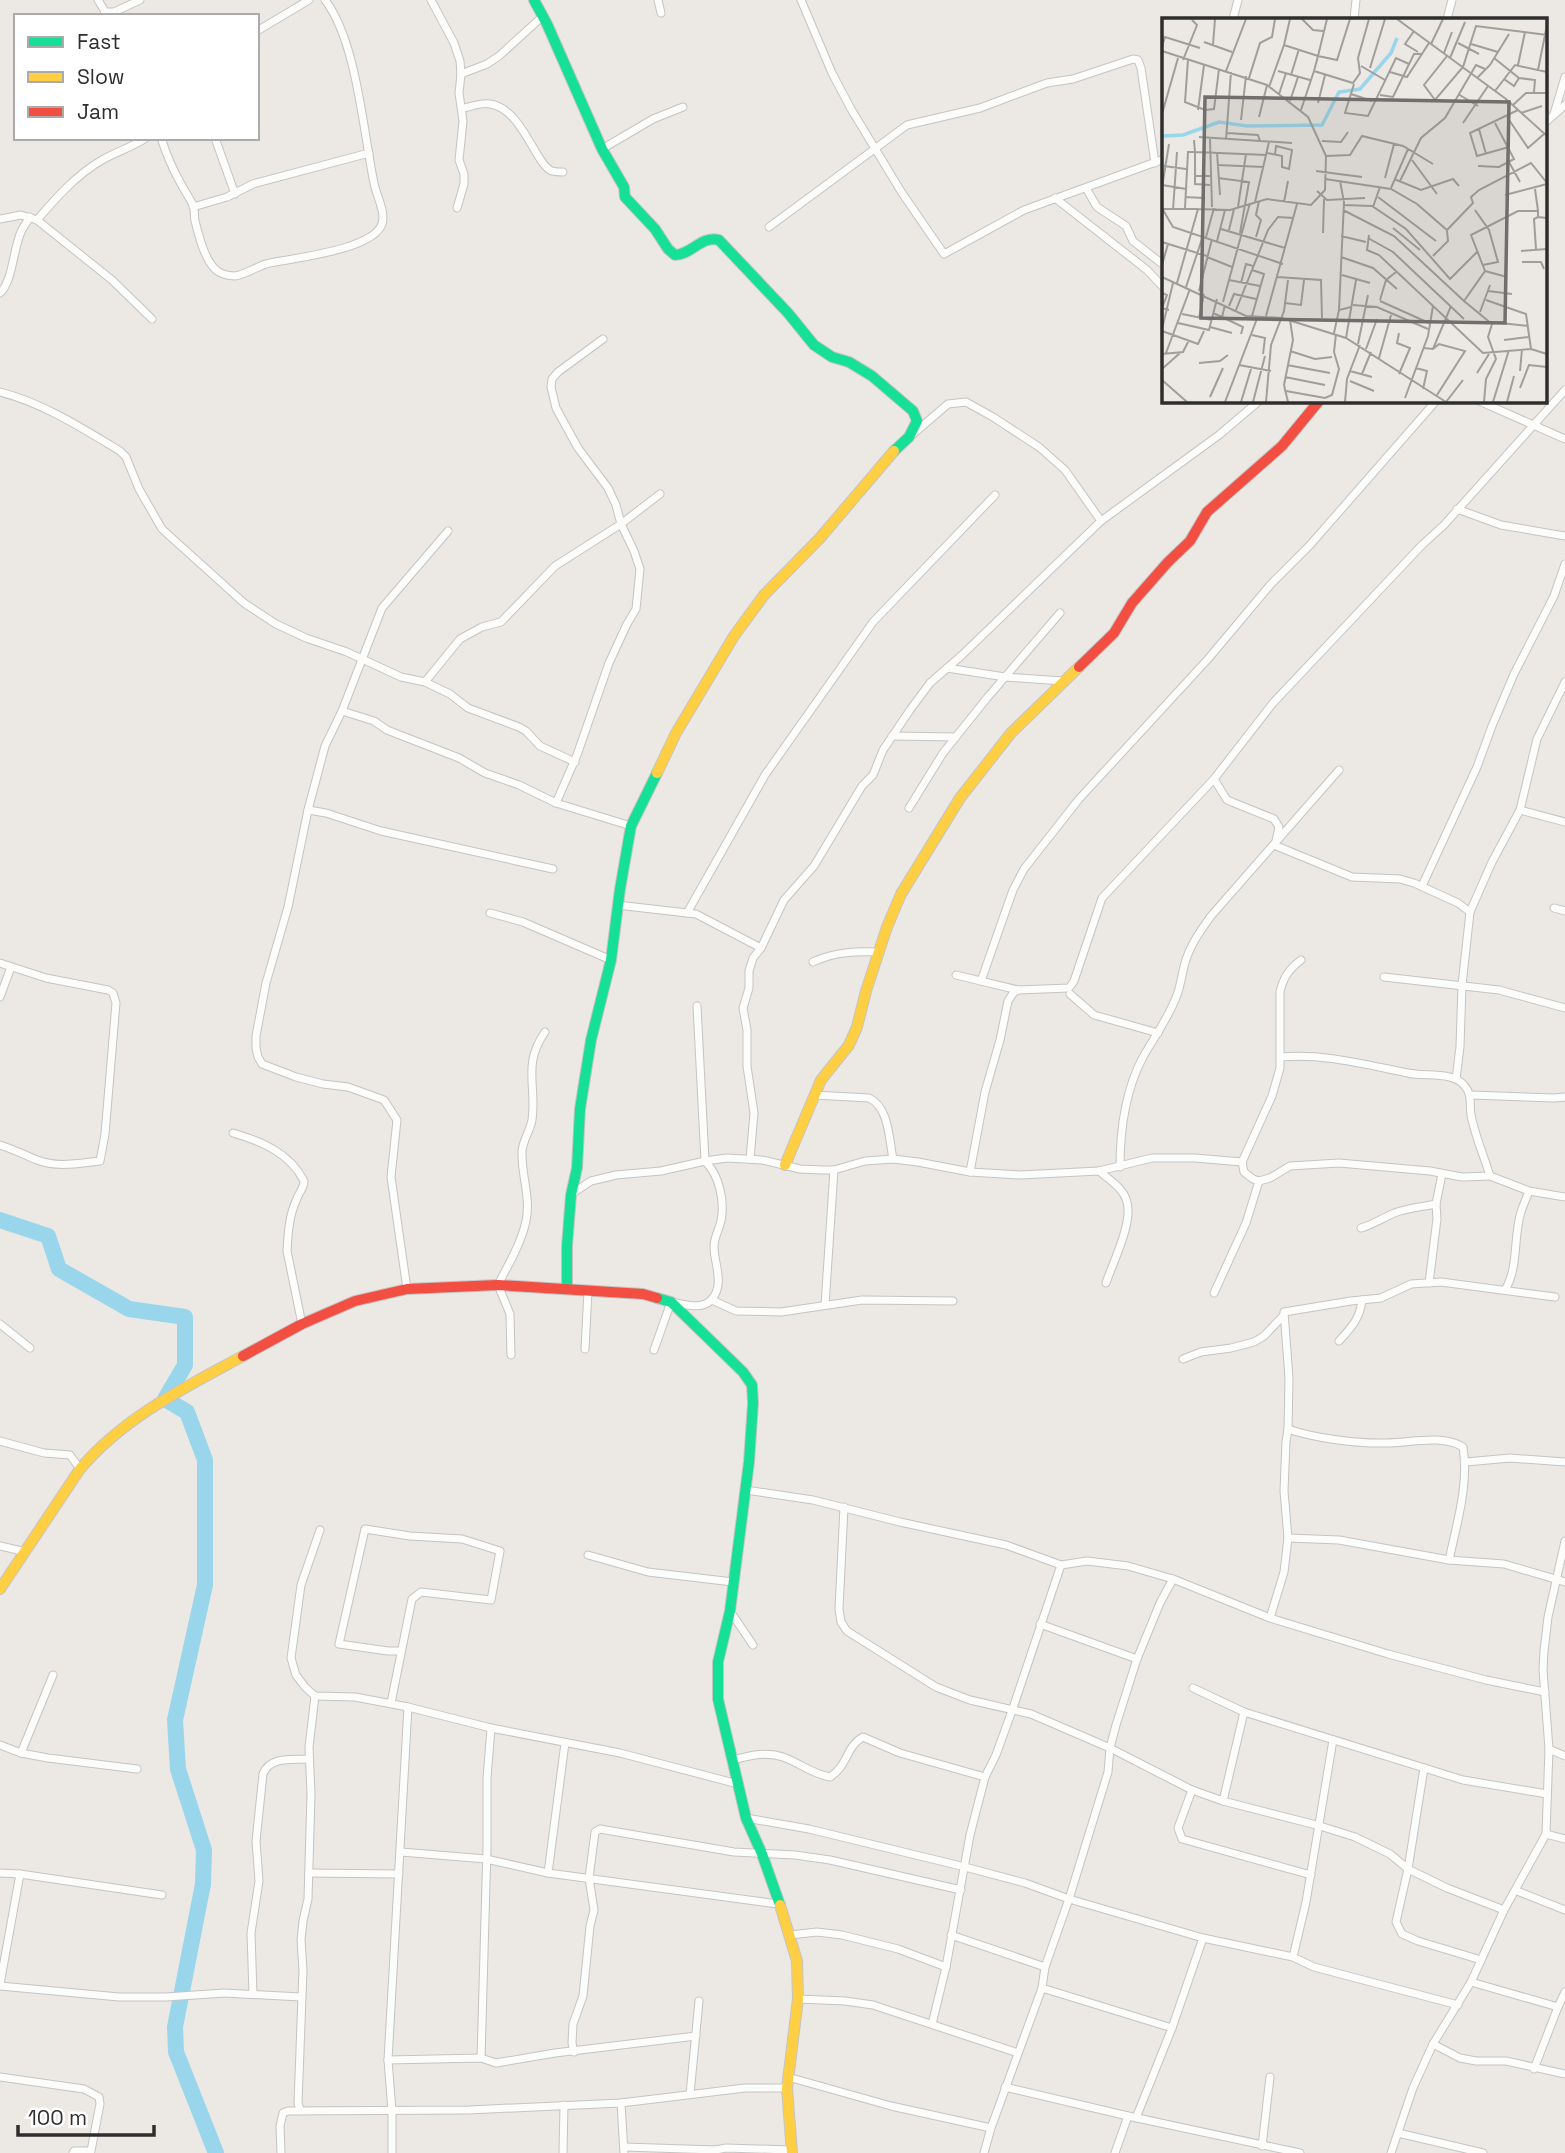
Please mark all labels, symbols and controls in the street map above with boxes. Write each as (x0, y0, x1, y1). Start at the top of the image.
legend (14, 14, 259, 140)
inset map (1162, 18, 1548, 402)
text: Fast (77, 28, 121, 55)
text: Slow (77, 63, 125, 90)
text: Jam (77, 98, 119, 125)
scale bar (18, 2094, 154, 2138)
text: 100 m (28, 2104, 87, 2131)

